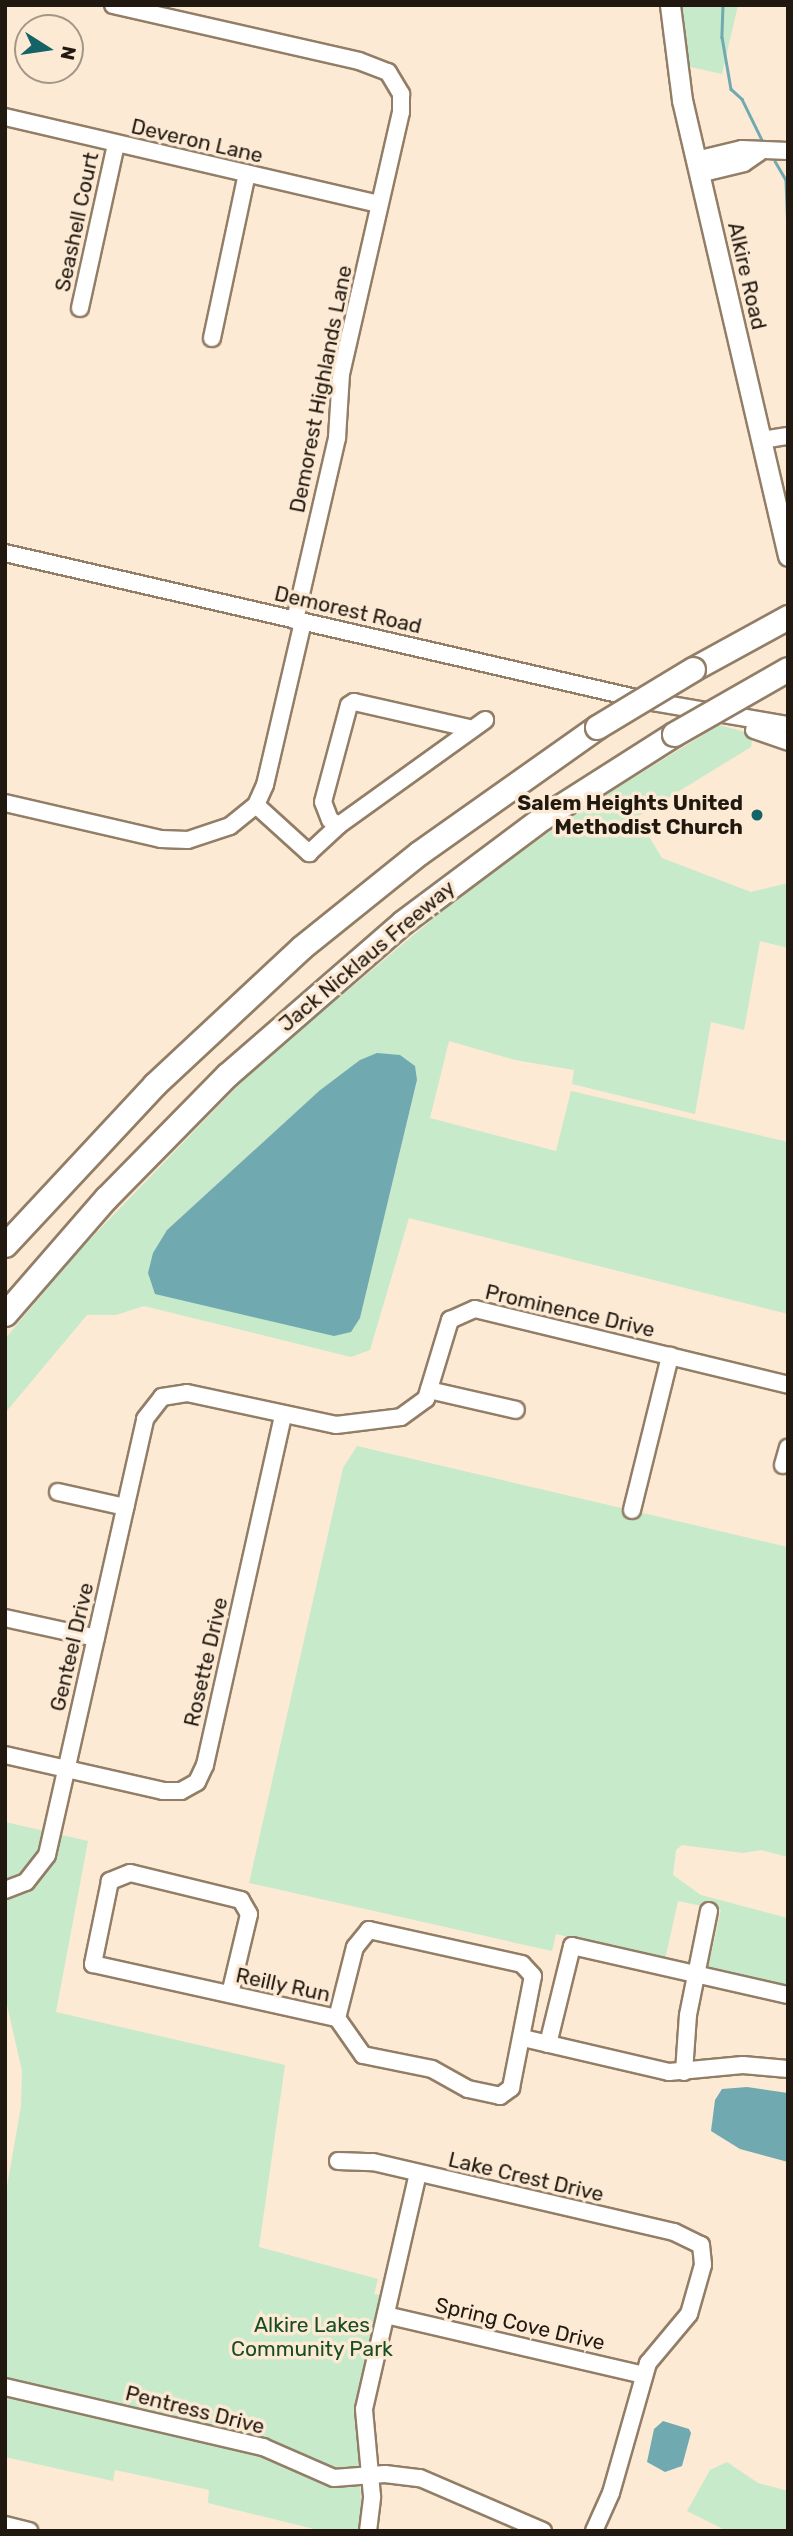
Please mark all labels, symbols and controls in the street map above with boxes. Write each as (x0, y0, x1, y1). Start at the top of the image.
north arrow (14, 14, 84, 84)
text: N (55, 44, 81, 62)
street label: Deveron Lane (129, 114, 265, 168)
street label: Seashell Court (50, 150, 104, 294)
street label: Alkire Road (722, 220, 772, 332)
street label: Demorest Highlands Lane (285, 263, 357, 515)
street label: Demorest Road (272, 581, 424, 639)
place label: Salem Heights United Methodist Church (517, 790, 743, 840)
marker: Salem Heights United Methodist Church (749, 807, 765, 823)
street label: Jack Nicklaus Freeway (274, 875, 460, 1037)
street label: Prominence Drive (483, 1279, 657, 1343)
street label: Genteel Drive (45, 1580, 99, 1714)
street label: Rosette Drive (179, 1595, 233, 1729)
street label: Reilly Run (233, 1963, 333, 2007)
street label: Lake Crest Drive (446, 2147, 606, 2207)
street label: Spring Cove Drive (433, 2292, 607, 2356)
park label: Alkire Lakes Community Park (231, 2312, 393, 2362)
street label: Pentress Drive (123, 2381, 267, 2439)

